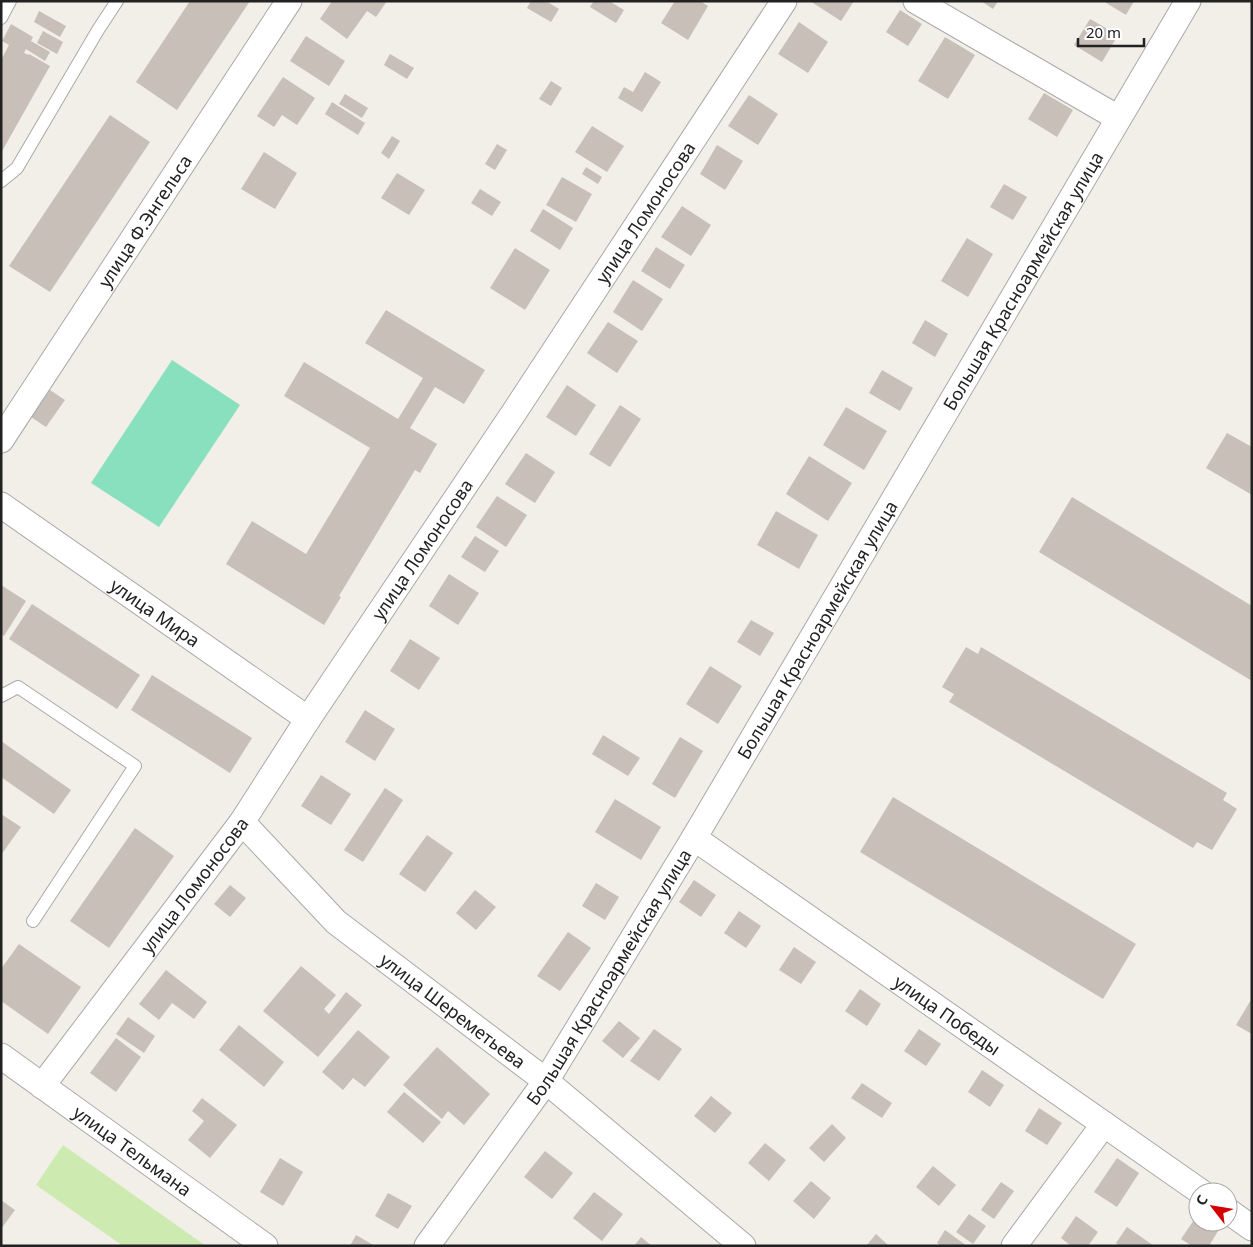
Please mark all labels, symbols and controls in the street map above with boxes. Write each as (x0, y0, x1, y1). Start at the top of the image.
scale bar (1078, 15, 1144, 47)
text: 20 m (1086, 22, 1121, 42)
street label: улица Ломоносова (590, 137, 700, 288)
street label: Большая Красноармейская улица (937, 147, 1109, 414)
street label: улица Ф.Энгельса (92, 150, 197, 292)
street label: улица Ломоносова (366, 474, 478, 624)
street label: Большая Красноармейская улица (731, 496, 903, 763)
street label: улица Мира (106, 573, 205, 652)
street label: улица Ломоносова (135, 812, 254, 958)
street label: Большая Красноармейская улица (521, 844, 697, 1110)
street label: улица Шереметьева (375, 948, 531, 1074)
street label: улица Победы (889, 969, 1005, 1060)
street label: улица Тельмана (69, 1100, 196, 1201)
north arrow (1188, 1182, 1238, 1232)
text: С (1191, 1191, 1212, 1209)

